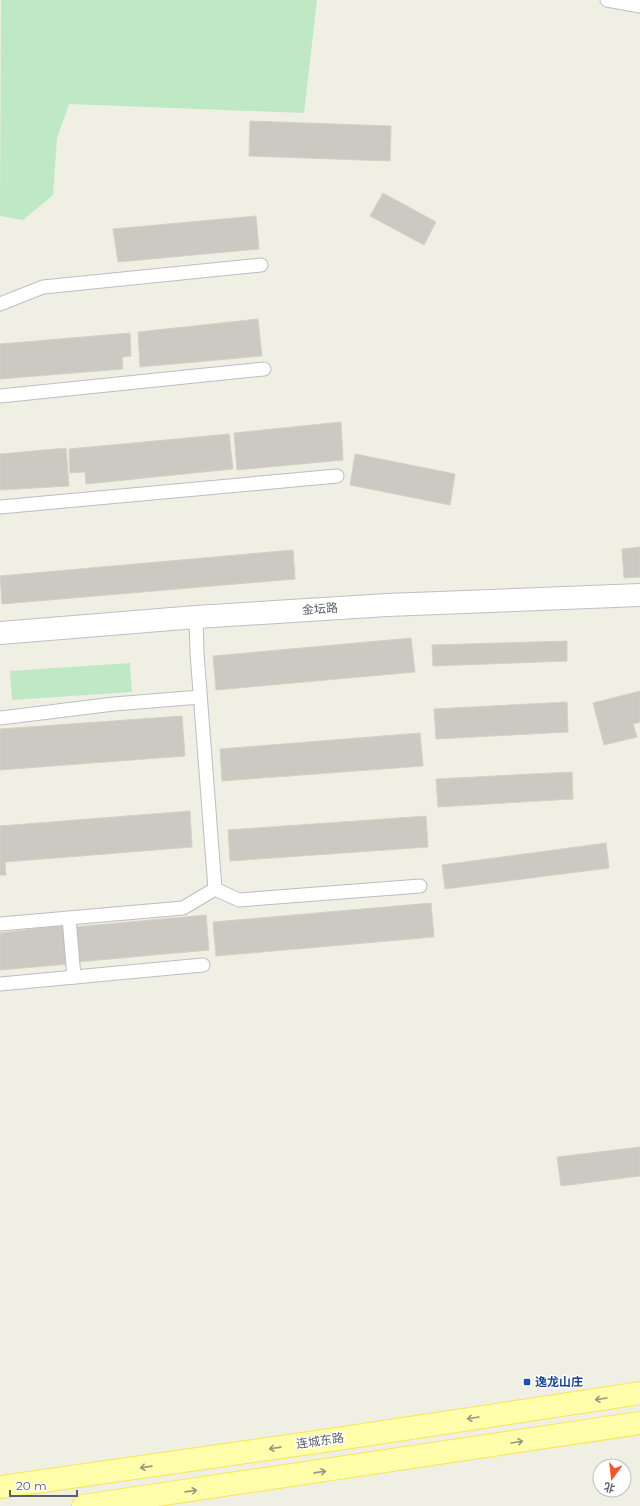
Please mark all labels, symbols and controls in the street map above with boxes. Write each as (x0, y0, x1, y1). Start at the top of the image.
street label: 金坛路 (301, 600, 338, 617)
place label: 逸龙山庄 (535, 1374, 583, 1389)
marker: 逸龙山庄 (522, 1377, 532, 1387)
one-way arrow (595, 1395, 608, 1403)
one-way arrow (467, 1414, 480, 1422)
street label: 连城东路 (295, 1430, 345, 1451)
one-way arrow (510, 1438, 523, 1446)
one-way arrow (269, 1444, 282, 1452)
north arrow (592, 1458, 632, 1498)
one-way arrow (140, 1463, 153, 1471)
one-way arrow (313, 1468, 326, 1476)
scale bar (10, 1472, 77, 1498)
text: 20 m (16, 1478, 47, 1493)
text: 北 (602, 1479, 617, 1496)
one-way arrow (184, 1487, 197, 1495)

